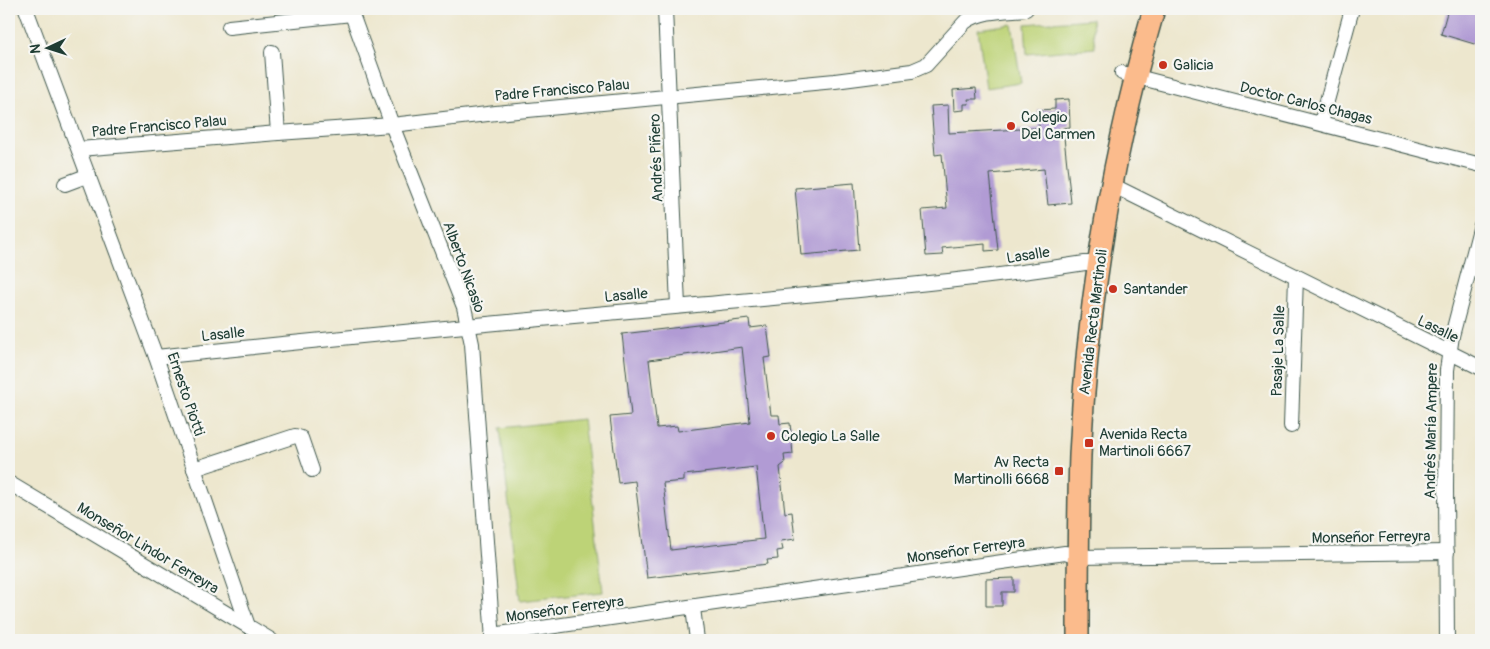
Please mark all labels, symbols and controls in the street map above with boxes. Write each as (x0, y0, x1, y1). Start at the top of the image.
north arrow (22, 22, 72, 72)
text: N (27, 44, 44, 54)
place label: Galicia (1173, 56, 1213, 75)
marker: Galicia (1157, 59, 1169, 71)
street label: Padre Francisco Palau (494, 75, 630, 106)
street label: Doctor Carlos Chagas (1238, 78, 1374, 129)
place label: Colegio Del Carmen (1021, 108, 1095, 144)
street label: Padre Francisco Palau (91, 111, 227, 142)
street label: Andrés Piñero (645, 113, 668, 203)
marker: Colegio Del Carmen (1005, 120, 1017, 132)
street label: Alberto Nicasio (438, 219, 489, 315)
street label: Lasalle (1005, 243, 1052, 268)
street label: Avenida Recta Martinoli (1075, 248, 1112, 396)
place label: Santander (1123, 280, 1189, 299)
marker: Santander (1107, 283, 1119, 295)
street label: Lasalle (603, 284, 649, 307)
street label: Pasaje La Salle (1267, 304, 1290, 397)
street label: Lasalle (1414, 311, 1462, 348)
street label: Lasalle (200, 323, 246, 346)
street label: Ernesto Piotti (162, 350, 209, 439)
street label: Andrés María Ampere (1421, 362, 1442, 499)
place label: Avenida Recta Martinoli 6667 (1099, 425, 1191, 461)
place label: Colegio La Salle (781, 427, 880, 446)
marker: Colegio La Salle (765, 430, 777, 442)
marker: Avenida Recta Martinoli 6667 (1083, 437, 1095, 449)
place label: Av Recta Martinolli 6668 (954, 453, 1049, 489)
marker: Av Recta Martinolli 6668 (1053, 465, 1065, 477)
street label: Monseñor Lindor Ferreyra (73, 499, 222, 598)
street label: Monseñor Ferreyra (1311, 527, 1431, 548)
street label: Monseñor Ferreyra (906, 533, 1026, 568)
street label: Monseñor Ferreyra (505, 592, 625, 627)

